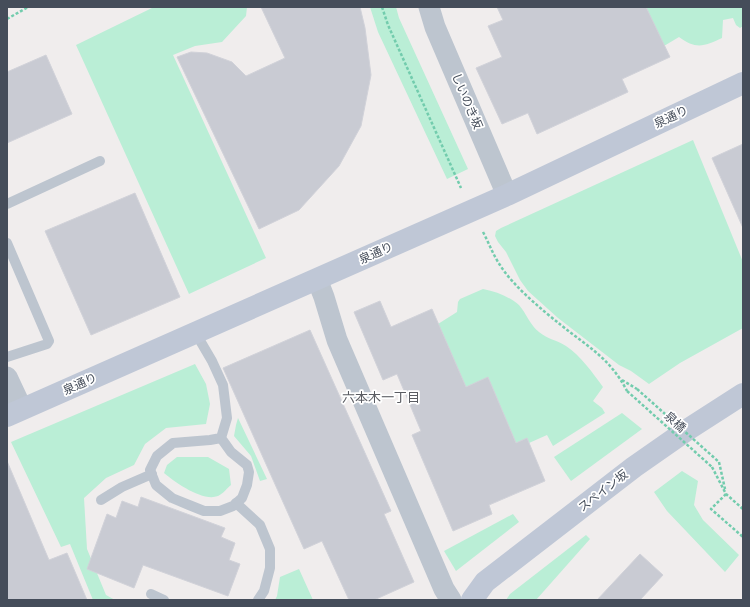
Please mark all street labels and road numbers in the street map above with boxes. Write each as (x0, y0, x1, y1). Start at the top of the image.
street label: しいのき坂 (449, 71, 485, 131)
street label: 泉通り (652, 103, 690, 131)
street label: 泉通り (357, 239, 395, 267)
street label: 泉通り (61, 370, 99, 398)
street label: 泉橋 (661, 409, 689, 435)
street label: スペイン坂 (575, 467, 631, 515)

